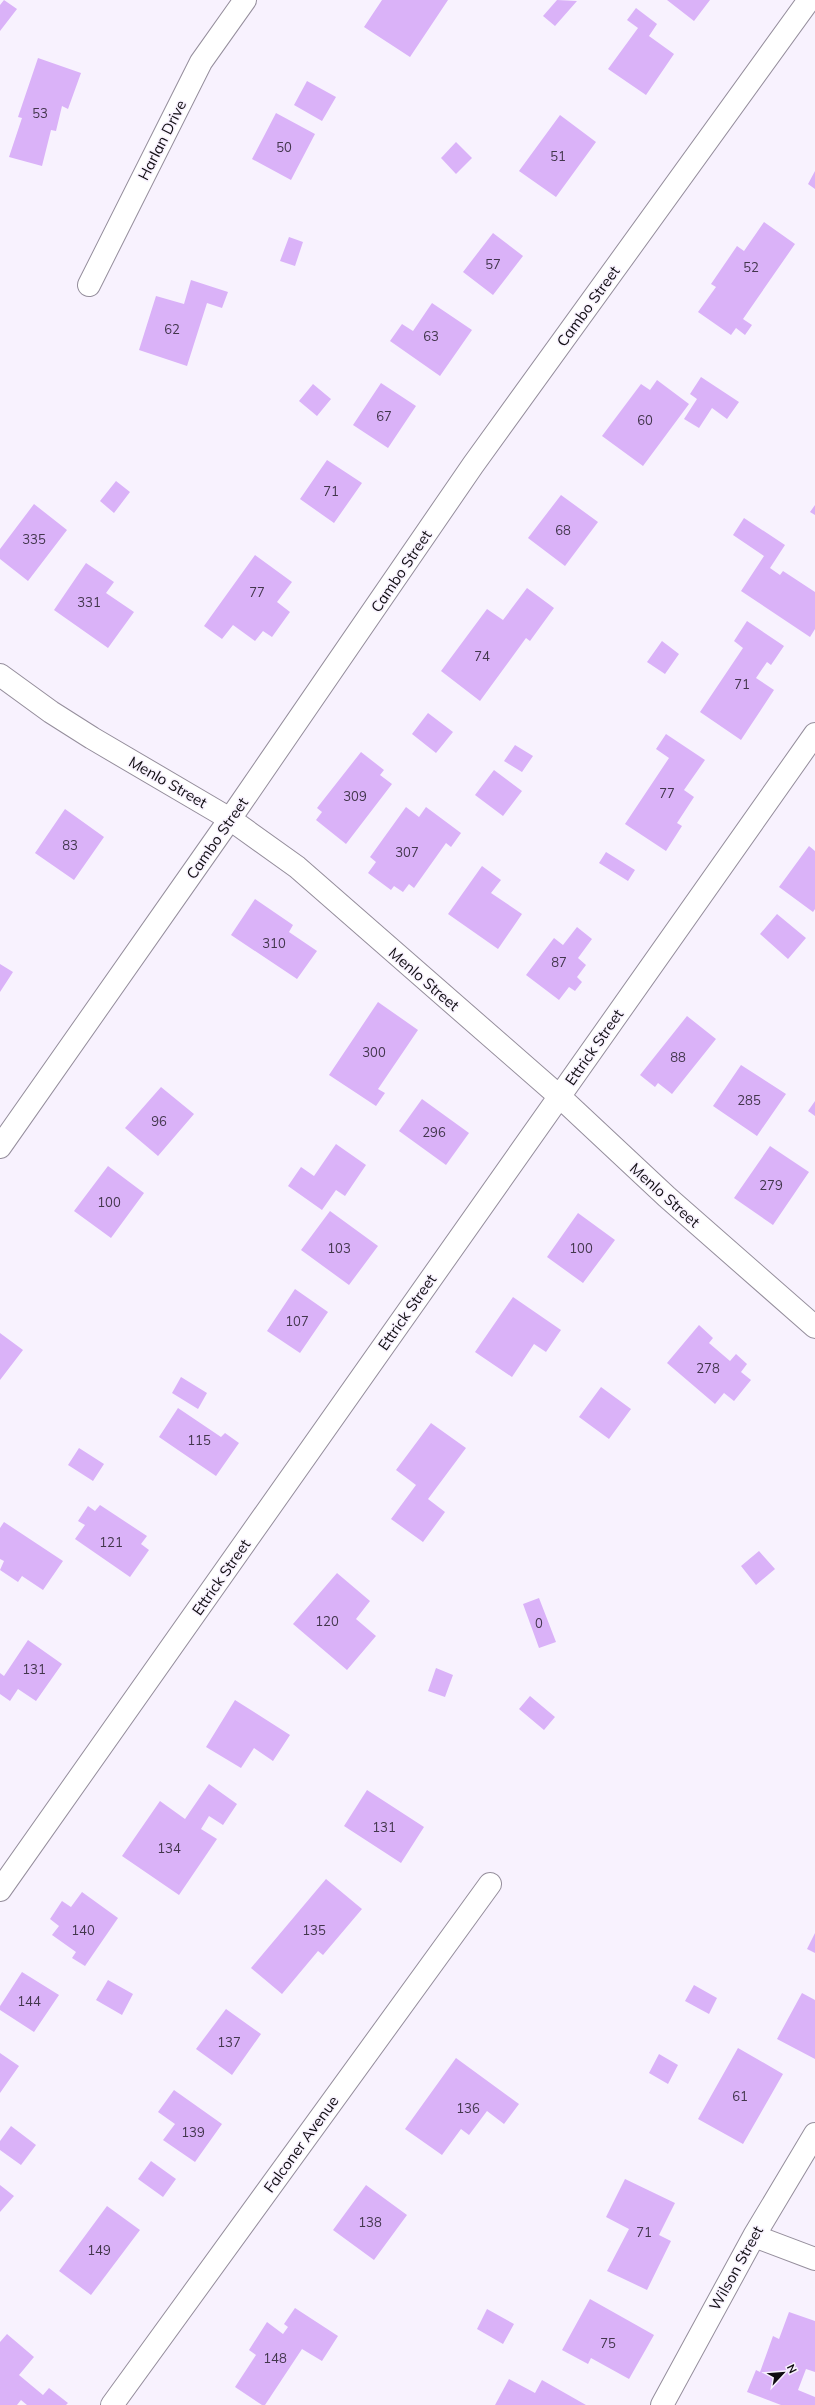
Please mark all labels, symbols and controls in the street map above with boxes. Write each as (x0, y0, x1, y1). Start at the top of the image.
street label: Harlan Drive (134, 97, 190, 183)
house number: 53 (32, 105, 48, 121)
house number: 50 (276, 139, 292, 155)
house number: 51 (550, 148, 566, 164)
house number: 57 (485, 256, 501, 272)
house number: 52 (743, 259, 759, 275)
street label: Cambo Street (552, 262, 624, 350)
house number: 62 (164, 321, 180, 337)
house number: 63 (423, 328, 439, 344)
house number: 67 (376, 408, 392, 424)
house number: 60 (637, 412, 653, 428)
house number: 71 (323, 483, 339, 499)
house number: 68 (555, 522, 571, 538)
street label: Cambo Street (367, 526, 435, 616)
house number: 335 (22, 531, 46, 547)
house number: 77 (249, 584, 265, 600)
house number: 331 (77, 594, 101, 610)
house number: 74 (474, 648, 490, 664)
house number: 71 (734, 676, 750, 692)
street label: Menlo Street (125, 752, 211, 812)
house number: 77 (659, 785, 675, 801)
house number: 309 (343, 788, 367, 804)
street label: Cambo Street (182, 794, 252, 882)
house number: 83 (62, 837, 78, 853)
house number: 307 (395, 844, 419, 860)
house number: 310 (262, 935, 286, 951)
street label: Menlo Street (385, 943, 463, 1015)
house number: 87 (551, 954, 567, 970)
street label: Ettrick Street (561, 1005, 627, 1089)
house number: 300 (362, 1044, 386, 1060)
house number: 88 (670, 1049, 686, 1065)
house number: 285 (737, 1092, 761, 1108)
house number: 96 (151, 1113, 167, 1129)
house number: 296 (422, 1124, 446, 1140)
street label: Menlo Street (626, 1159, 704, 1231)
house number: 279 (759, 1177, 783, 1193)
house number: 100 (97, 1194, 121, 1210)
house number: 103 (327, 1240, 351, 1256)
house number: 100 (569, 1240, 593, 1256)
street label: Ettrick Street (374, 1270, 440, 1354)
house number: 107 (285, 1313, 309, 1329)
house number: 278 (696, 1360, 720, 1376)
house number: 115 (187, 1432, 211, 1448)
house number: 121 (99, 1534, 123, 1550)
street label: Ettrick Street (188, 1535, 254, 1619)
house number: 120 (315, 1613, 339, 1629)
house number: 0 (535, 1615, 543, 1631)
house number: 131 (22, 1661, 46, 1677)
house number: 131 (372, 1819, 396, 1835)
house number: 134 (157, 1840, 181, 1856)
house number: 140 (71, 1922, 95, 1938)
house number: 135 (302, 1922, 326, 1938)
house number: 144 (17, 1993, 41, 2009)
house number: 137 (217, 2034, 241, 2050)
house number: 61 (732, 2088, 748, 2104)
street label: Falconer Avenue (259, 2092, 343, 2196)
house number: 136 (456, 2100, 480, 2116)
house number: 139 (181, 2124, 205, 2140)
house number: 138 (358, 2214, 382, 2230)
street label: Wilson Street (705, 2222, 767, 2314)
house number: 71 (636, 2224, 652, 2240)
house number: 149 (87, 2242, 111, 2258)
house number: 75 (600, 2335, 616, 2351)
house number: 148 (263, 2350, 287, 2366)
north arrow (763, 2353, 803, 2393)
text: N (784, 2362, 800, 2375)

